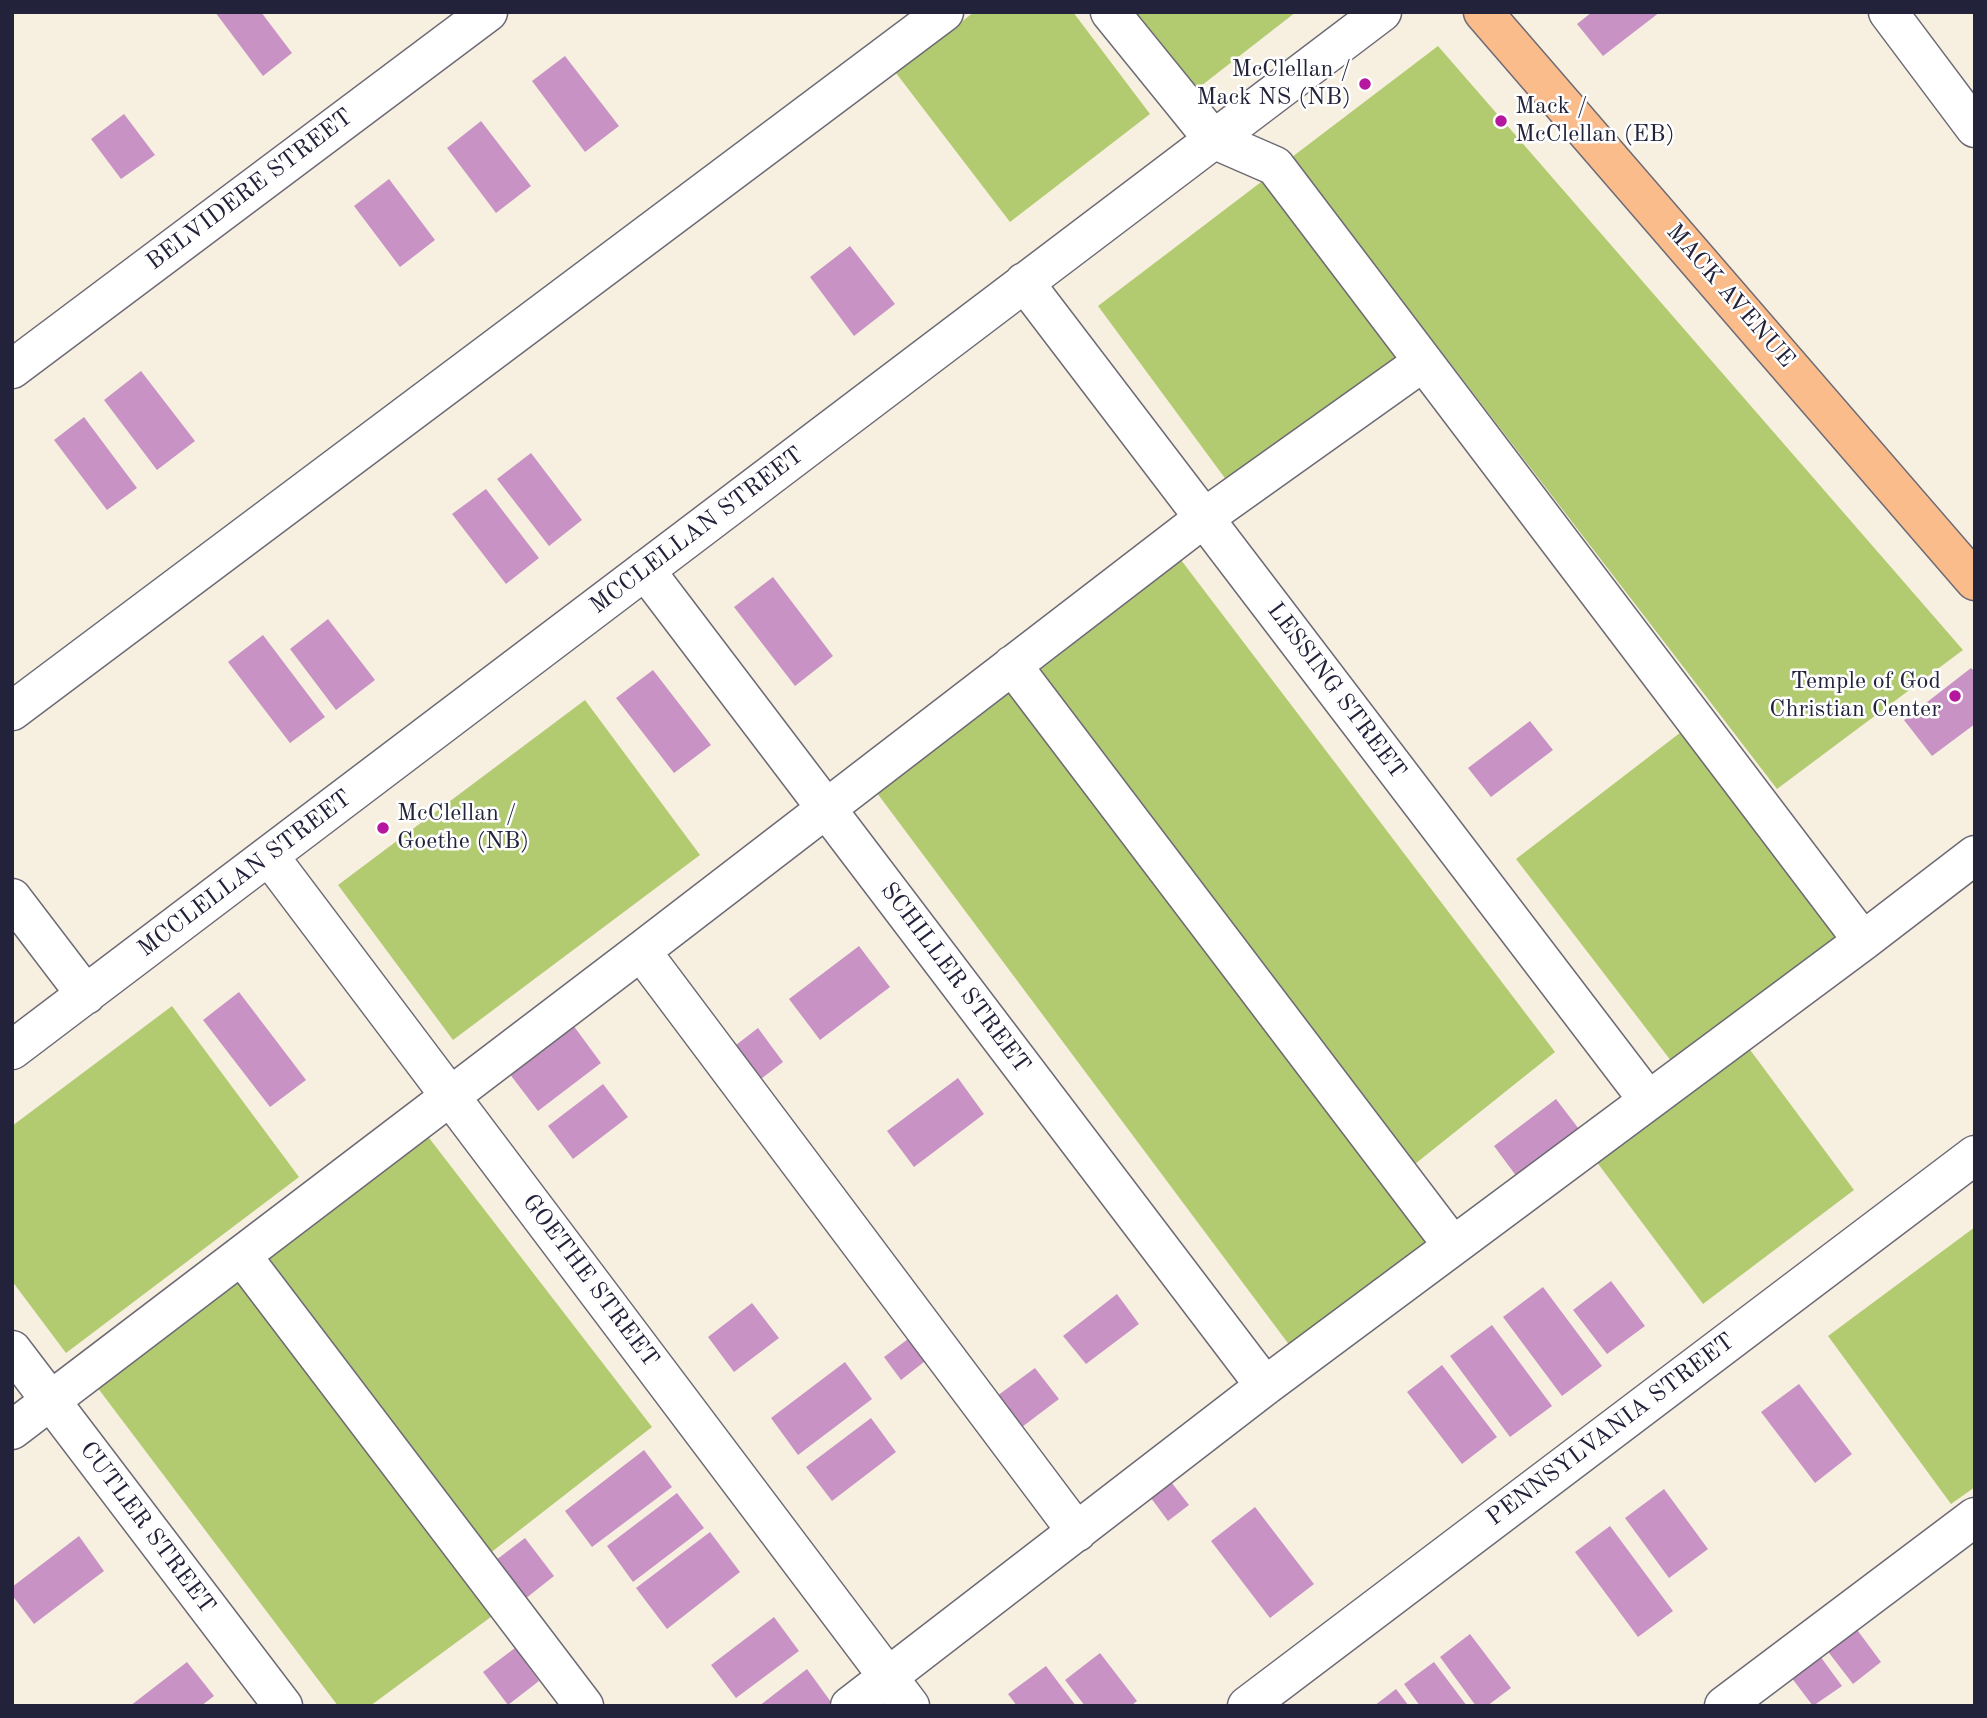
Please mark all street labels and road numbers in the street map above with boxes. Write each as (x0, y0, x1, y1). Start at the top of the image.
street label: BELVIDERE STREET (141, 103, 359, 277)
street label: MACK AVENUE (1660, 218, 1800, 374)
street label: MCCLELLAN STREET (584, 441, 810, 621)
street label: LESSING STREET (1260, 597, 1412, 785)
street label: MCCLELLAN STREET (132, 784, 358, 964)
street label: SCHILLER STREET (874, 877, 1036, 1079)
street label: GOETHE STREET (515, 1189, 665, 1373)
street label: PENNSYLVANIA STREET (1481, 1327, 1741, 1533)
street label: CUTLER STREET (73, 1436, 221, 1620)

